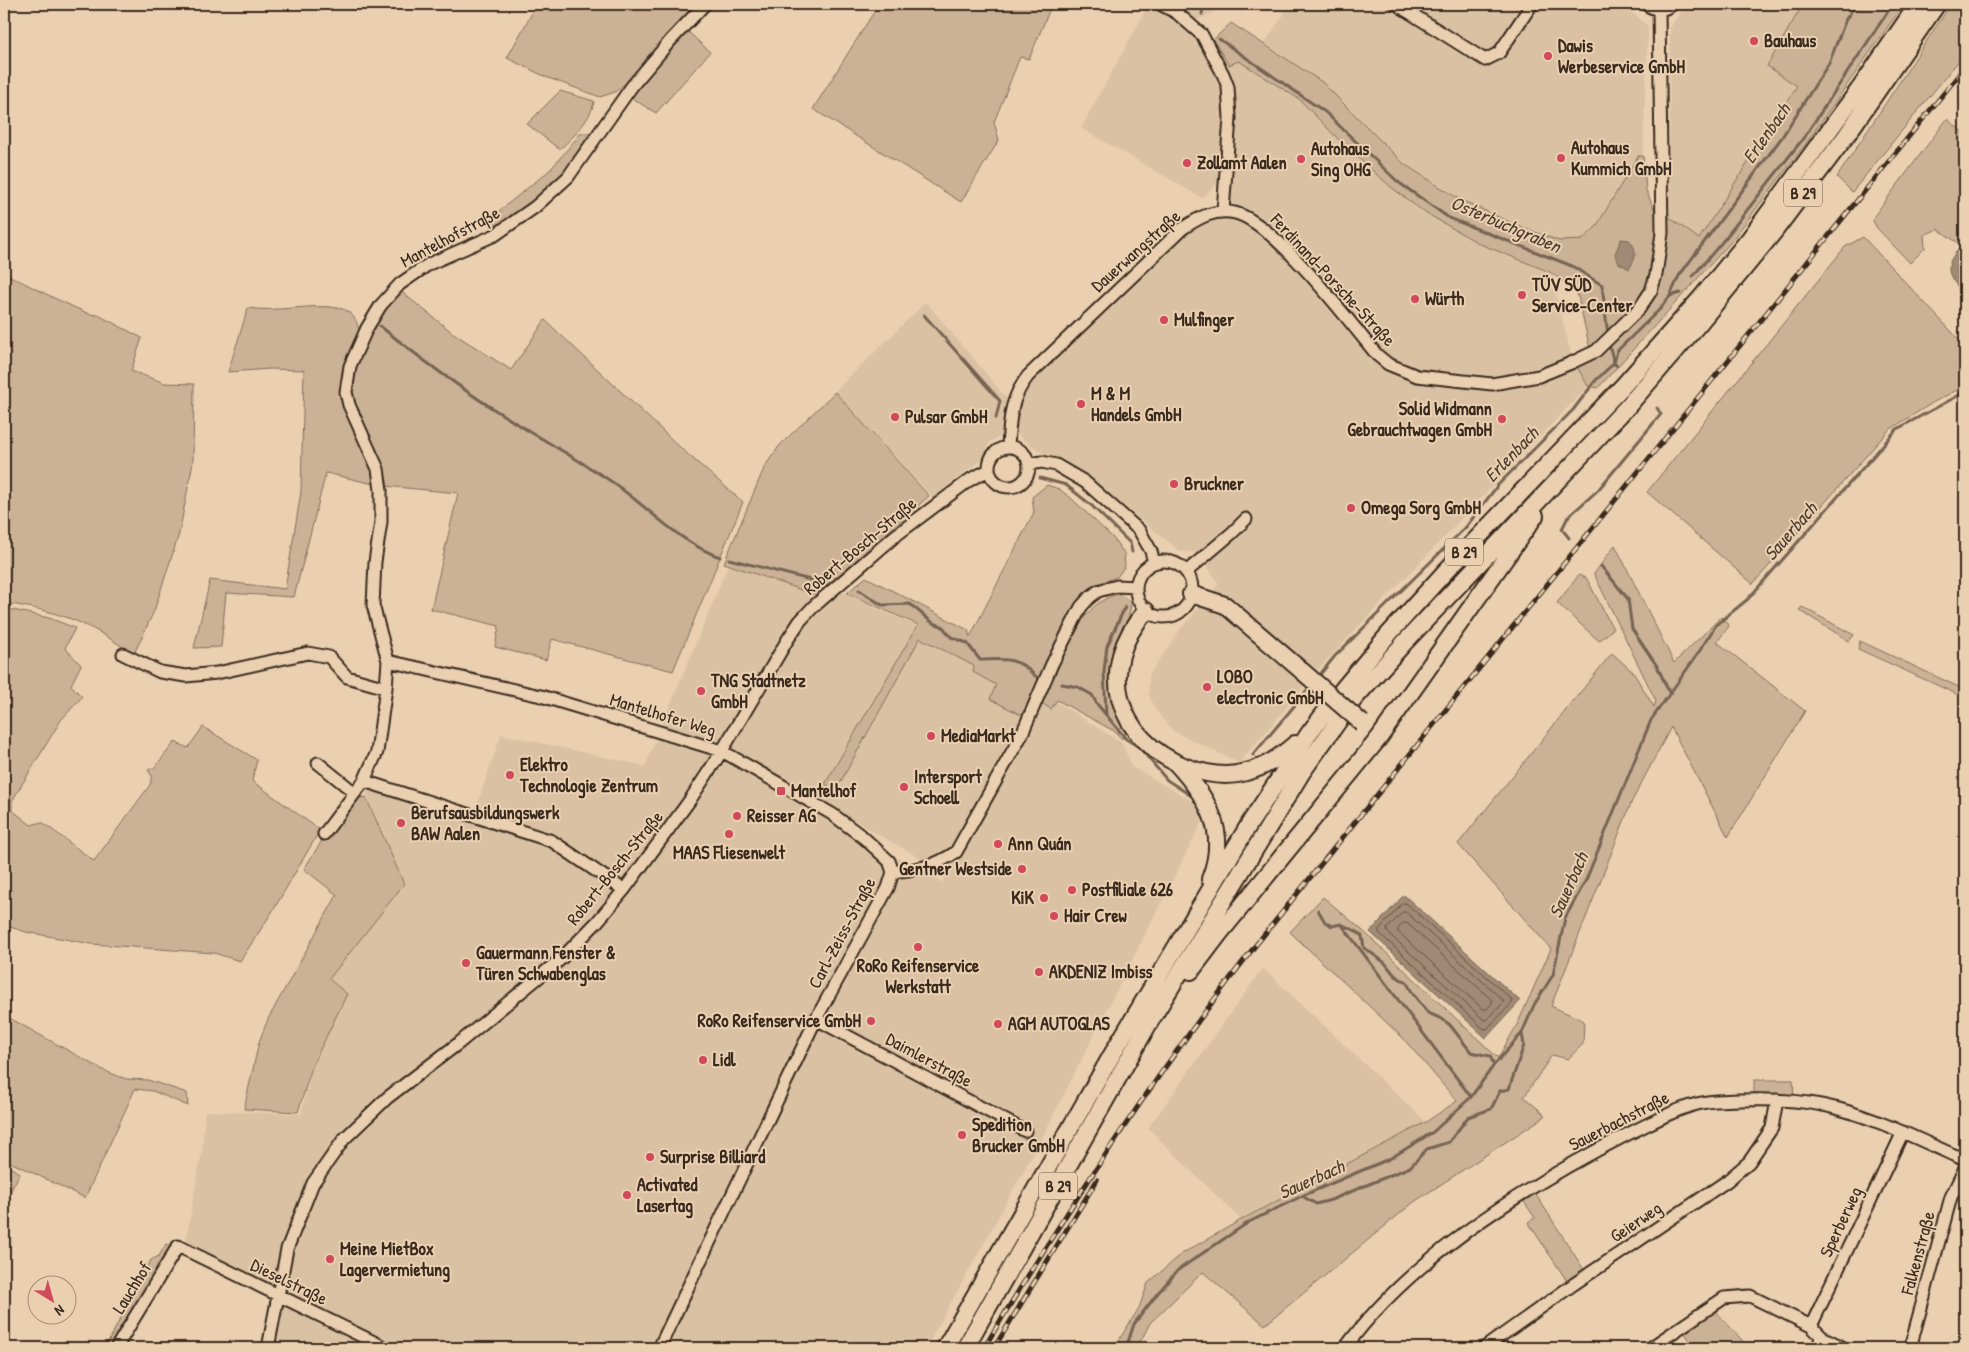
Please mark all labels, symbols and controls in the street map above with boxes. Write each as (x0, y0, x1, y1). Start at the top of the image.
place label: Bauhaus (1764, 28, 1816, 53)
place label: Dawis Werbeservice GmbH (1558, 33, 1686, 79)
marker: Bauhaus (1748, 35, 1760, 47)
marker: Dawis Werbeservice GmbH (1542, 50, 1554, 62)
water label: Erlenbach (1736, 96, 1797, 168)
place label: Autohaus Kummich GmbH (1571, 135, 1672, 181)
place label: Autohaus Sing OHG (1311, 136, 1371, 183)
place label: Zollamt Aalen (1197, 150, 1287, 175)
marker: Autohaus Kummich GmbH (1555, 152, 1567, 164)
marker: Autohaus Sing OHG (1295, 153, 1307, 165)
marker: Zollamt Aalen (1181, 157, 1193, 169)
road number: B 29 (1784, 180, 1822, 207)
water label: Osterbuchgraben (1447, 189, 1566, 259)
street label: Mantelhofstraße (396, 200, 504, 273)
street label: Dauerwangstraße (1086, 204, 1186, 297)
street label: Ferdinand-Porsche-Straße (1264, 207, 1402, 352)
place label: TÜV SÜD Service-Center (1531, 272, 1633, 318)
place label: Würth (1425, 286, 1464, 311)
marker: TÜV SÜD Service-Center (1516, 289, 1528, 301)
marker: Würth (1409, 293, 1421, 305)
place label: Mulfinger (1174, 307, 1234, 333)
marker: Mulfinger (1158, 314, 1170, 326)
place label: M & M Handels GmbH (1091, 381, 1182, 427)
place label: Solid Widmann Gebrauchtwagen GmbH (1347, 396, 1493, 443)
marker: M & M Handels GmbH (1075, 398, 1087, 410)
place label: Pulsar GmbH (905, 404, 988, 429)
marker: Pulsar GmbH (889, 411, 901, 423)
marker: Solid Widmann Gebrauchtwagen GmbH (1496, 413, 1508, 425)
water label: Erlenbach (1478, 419, 1545, 487)
place label: Bruckner (1184, 471, 1244, 496)
marker: Bruckner (1168, 478, 1180, 490)
street label: Robert-Bosch-Straße (798, 491, 922, 600)
place label: Omega Sorg GmbH (1361, 495, 1482, 521)
water label: Sauerbach (1757, 495, 1824, 566)
marker: Omega Sorg GmbH (1345, 502, 1357, 514)
road number: B 29 (1445, 538, 1483, 566)
place label: LOBO electronic GmbH (1217, 664, 1324, 710)
place label: TNG Stadtnetz GmbH (710, 668, 806, 714)
marker: LOBO electronic GmbH (1201, 681, 1213, 693)
marker: TNG Stadtnetz GmbH (695, 685, 707, 697)
street label: Mantelhofer Weg (607, 687, 719, 743)
place label: MediaMarkt (941, 723, 1016, 748)
marker: MediaMarkt (925, 730, 937, 742)
place label: Elektro Technologie Zentrum (519, 752, 658, 799)
place label: Intersport Schoell (914, 764, 982, 810)
marker: Elektro Technologie Zentrum (504, 769, 516, 781)
place label: Mantelhof (791, 778, 857, 803)
marker: Intersport Schoell (898, 781, 910, 793)
marker: Mantelhof (775, 785, 787, 797)
place label: Berufsausbildungswerk BAW Aalen (411, 800, 560, 846)
place label: Reisser AG (747, 803, 816, 828)
street label: Robert-Bosch-Straße (561, 805, 669, 930)
marker: Reisser AG (731, 810, 743, 822)
marker: Berufsausbildungswerk BAW Aalen (395, 817, 407, 829)
marker: MAAS Fliesenwelt (723, 828, 735, 840)
place label: Ann Quán (1008, 831, 1071, 856)
marker: Ann Quán (992, 838, 1004, 850)
place label: MAAS Fliesenwelt (673, 840, 786, 865)
water label: Sauerbach (1542, 846, 1595, 922)
place label: Gentner Westside (899, 856, 1013, 881)
marker: Gentner Westside (1016, 863, 1028, 875)
street label: Carl-Zeiss-Straße (802, 873, 881, 993)
place label: Postfiliale 626 (1082, 877, 1173, 902)
marker: Postfiliale 626 (1066, 884, 1078, 896)
place label: KiK (1011, 885, 1035, 910)
marker: KiK (1038, 892, 1050, 904)
place label: Hair Crew (1064, 903, 1128, 928)
marker: Hair Crew (1048, 910, 1060, 922)
place label: Gauermann Fenster & Türen Schwabenglas (475, 940, 616, 987)
marker: RoRo Reifenservice Werkstatt (912, 941, 924, 953)
place label: RoRo Reifenservice Werkstatt (857, 953, 980, 999)
marker: Gauermann Fenster & Türen Schwabenglas (460, 957, 472, 969)
place label: AKDENIZ Imbiss (1049, 959, 1153, 984)
marker: AKDENIZ Imbiss (1033, 966, 1045, 978)
place label: RoRo Reifenservice GmbH (698, 1008, 862, 1033)
place label: AGM AUTOGLAS (1008, 1011, 1111, 1036)
marker: RoRo Reifenservice GmbH (865, 1015, 877, 1027)
marker: AGM AUTOGLAS (992, 1018, 1004, 1030)
street label: Daimlerstraße (882, 1026, 977, 1093)
place label: Lidl (713, 1047, 737, 1072)
marker: Lidl (697, 1054, 709, 1066)
street label: Sauerbachstraße (1564, 1085, 1673, 1157)
place label: Spedition Brucker GmbH (972, 1112, 1065, 1158)
marker: Spedition Brucker GmbH (956, 1129, 968, 1141)
place label: Surprise Billiard (660, 1144, 765, 1170)
marker: Surprise Billiard (644, 1151, 656, 1163)
water label: Sauerbach (1274, 1152, 1350, 1205)
place label: Activated Lasertag (637, 1172, 698, 1219)
road number: B 29 (1039, 1172, 1077, 1200)
street label: Sperberweg (1813, 1182, 1868, 1261)
marker: Activated Lasertag (621, 1189, 633, 1201)
street label: Geierweg (1605, 1195, 1667, 1248)
street label: Falkenstraße (1894, 1209, 1941, 1298)
place label: Meine MietBox Lagervermietung (340, 1236, 450, 1283)
street label: Dieselstraße (247, 1252, 332, 1311)
marker: Meine MietBox Lagervermietung (324, 1253, 336, 1265)
street label: Lauchhof (106, 1257, 158, 1318)
north arrow (28, 1274, 78, 1324)
text: N (51, 1301, 69, 1321)

